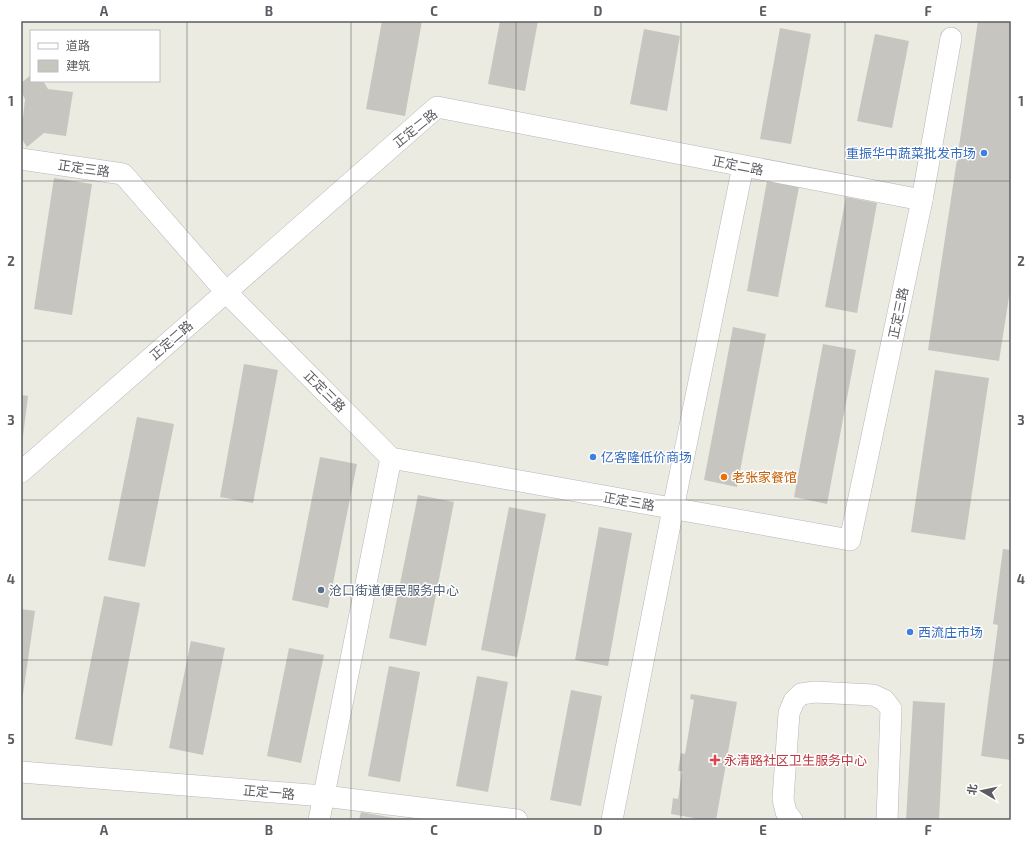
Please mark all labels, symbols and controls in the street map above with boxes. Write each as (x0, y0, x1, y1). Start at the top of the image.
text: A (100, 3, 109, 19)
text: B (265, 3, 273, 19)
text: C (430, 3, 438, 19)
text: D (594, 3, 603, 19)
text: E (759, 3, 767, 19)
text: F (924, 3, 932, 19)
legend (30, 30, 160, 82)
text: 道路 (66, 38, 90, 52)
text: 建筑 (66, 58, 90, 72)
text: 1 (8, 93, 14, 109)
text: 1 (1018, 93, 1024, 109)
street label: 正定二路 (390, 105, 440, 151)
place label: 重振华中蔬菜批发市场 (846, 145, 976, 161)
marker: 重振华中蔬菜批发市场 (979, 148, 989, 158)
street label: 正定二路 (711, 152, 765, 178)
street label: 正定三路 (57, 156, 111, 180)
text: 2 (7, 253, 15, 269)
text: 2 (1017, 253, 1025, 269)
street label: 正定三路 (885, 286, 911, 340)
street label: 正定二路 (146, 317, 196, 363)
street label: 正定三路 (301, 367, 349, 415)
text: 3 (7, 412, 15, 428)
text: 3 (1017, 412, 1025, 428)
place label: 亿客隆低价商场 (601, 449, 692, 465)
marker: 亿客隆低价商场 (588, 452, 598, 462)
place label: 老张家餐馆 (732, 469, 797, 485)
marker: 老张家餐馆 (719, 472, 729, 482)
street label: 正定三路 (602, 489, 656, 513)
text: 4 (7, 571, 15, 587)
text: 4 (1017, 571, 1025, 587)
place label: 沧口街道便民服务中心 (329, 582, 459, 598)
marker: 沧口街道便民服务中心 (316, 585, 326, 595)
place label: 西流庄市场 (918, 624, 983, 640)
marker: 西流庄市场 (905, 627, 915, 637)
text: 5 (7, 731, 15, 747)
text: 5 (1017, 731, 1025, 747)
place label: 永清路社区卫生服务中心 (724, 752, 867, 768)
marker: 永清路社区卫生服务中心 (709, 754, 721, 766)
north arrow (962, 771, 1002, 811)
street label: 正定一路 (242, 782, 296, 802)
text: 北 (964, 783, 979, 796)
text: A (100, 822, 109, 838)
text: B (265, 822, 273, 838)
text: C (430, 822, 438, 838)
text: D (594, 822, 603, 838)
text: E (759, 822, 767, 838)
text: F (924, 822, 932, 838)

